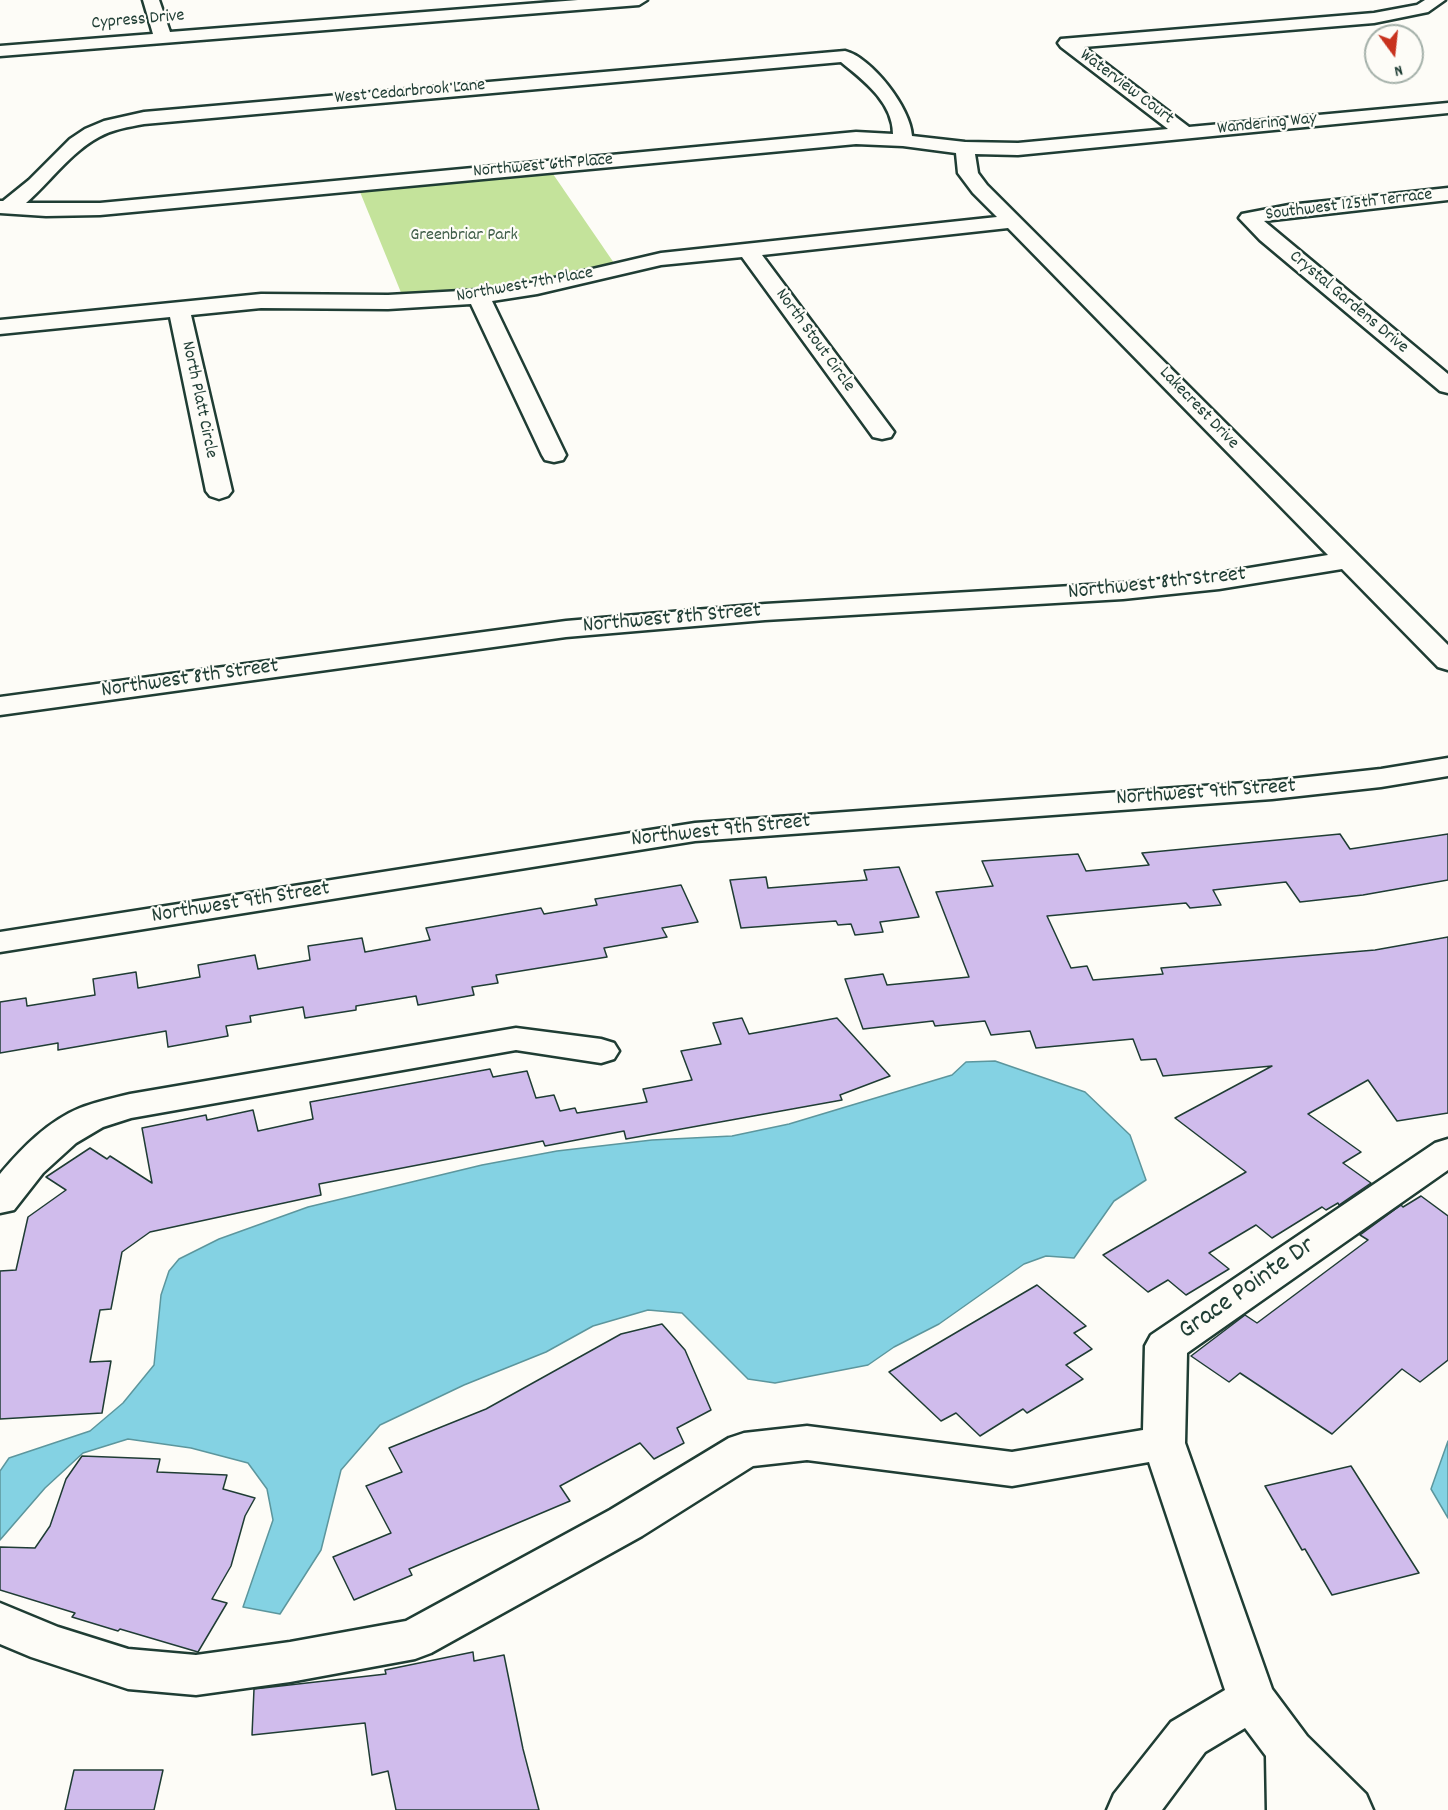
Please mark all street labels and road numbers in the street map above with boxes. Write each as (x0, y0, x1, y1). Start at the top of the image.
street label: Cypress Drive (91, 6, 185, 36)
street label: Waterview Court (1075, 46, 1177, 130)
street label: West Cedarbrook Lane (334, 76, 486, 110)
street label: Wandering Way (1216, 109, 1318, 141)
street label: Northwest 6th Place (472, 150, 614, 184)
street label: Southwest 125th Terrace (1264, 185, 1434, 227)
street label: Crystal Gardens Drive (1284, 247, 1412, 359)
street label: Northwest 7th Place (455, 263, 595, 309)
street label: North Stout Circle (769, 285, 859, 397)
street label: North Platt Circle (175, 339, 221, 461)
street label: Lakecrest Drive (1153, 363, 1243, 455)
street label: Northwest 8th Street (1067, 563, 1247, 607)
street label: Northwest 8th Street (582, 599, 762, 641)
street label: Northwest 8th Street (100, 654, 280, 706)
street label: Northwest 9th Street (1115, 775, 1297, 813)
street label: Northwest 9th Street (630, 809, 812, 855)
street label: Northwest 9th Street (150, 877, 332, 931)
street label: Grace Pointe Dr (1174, 1231, 1322, 1349)

